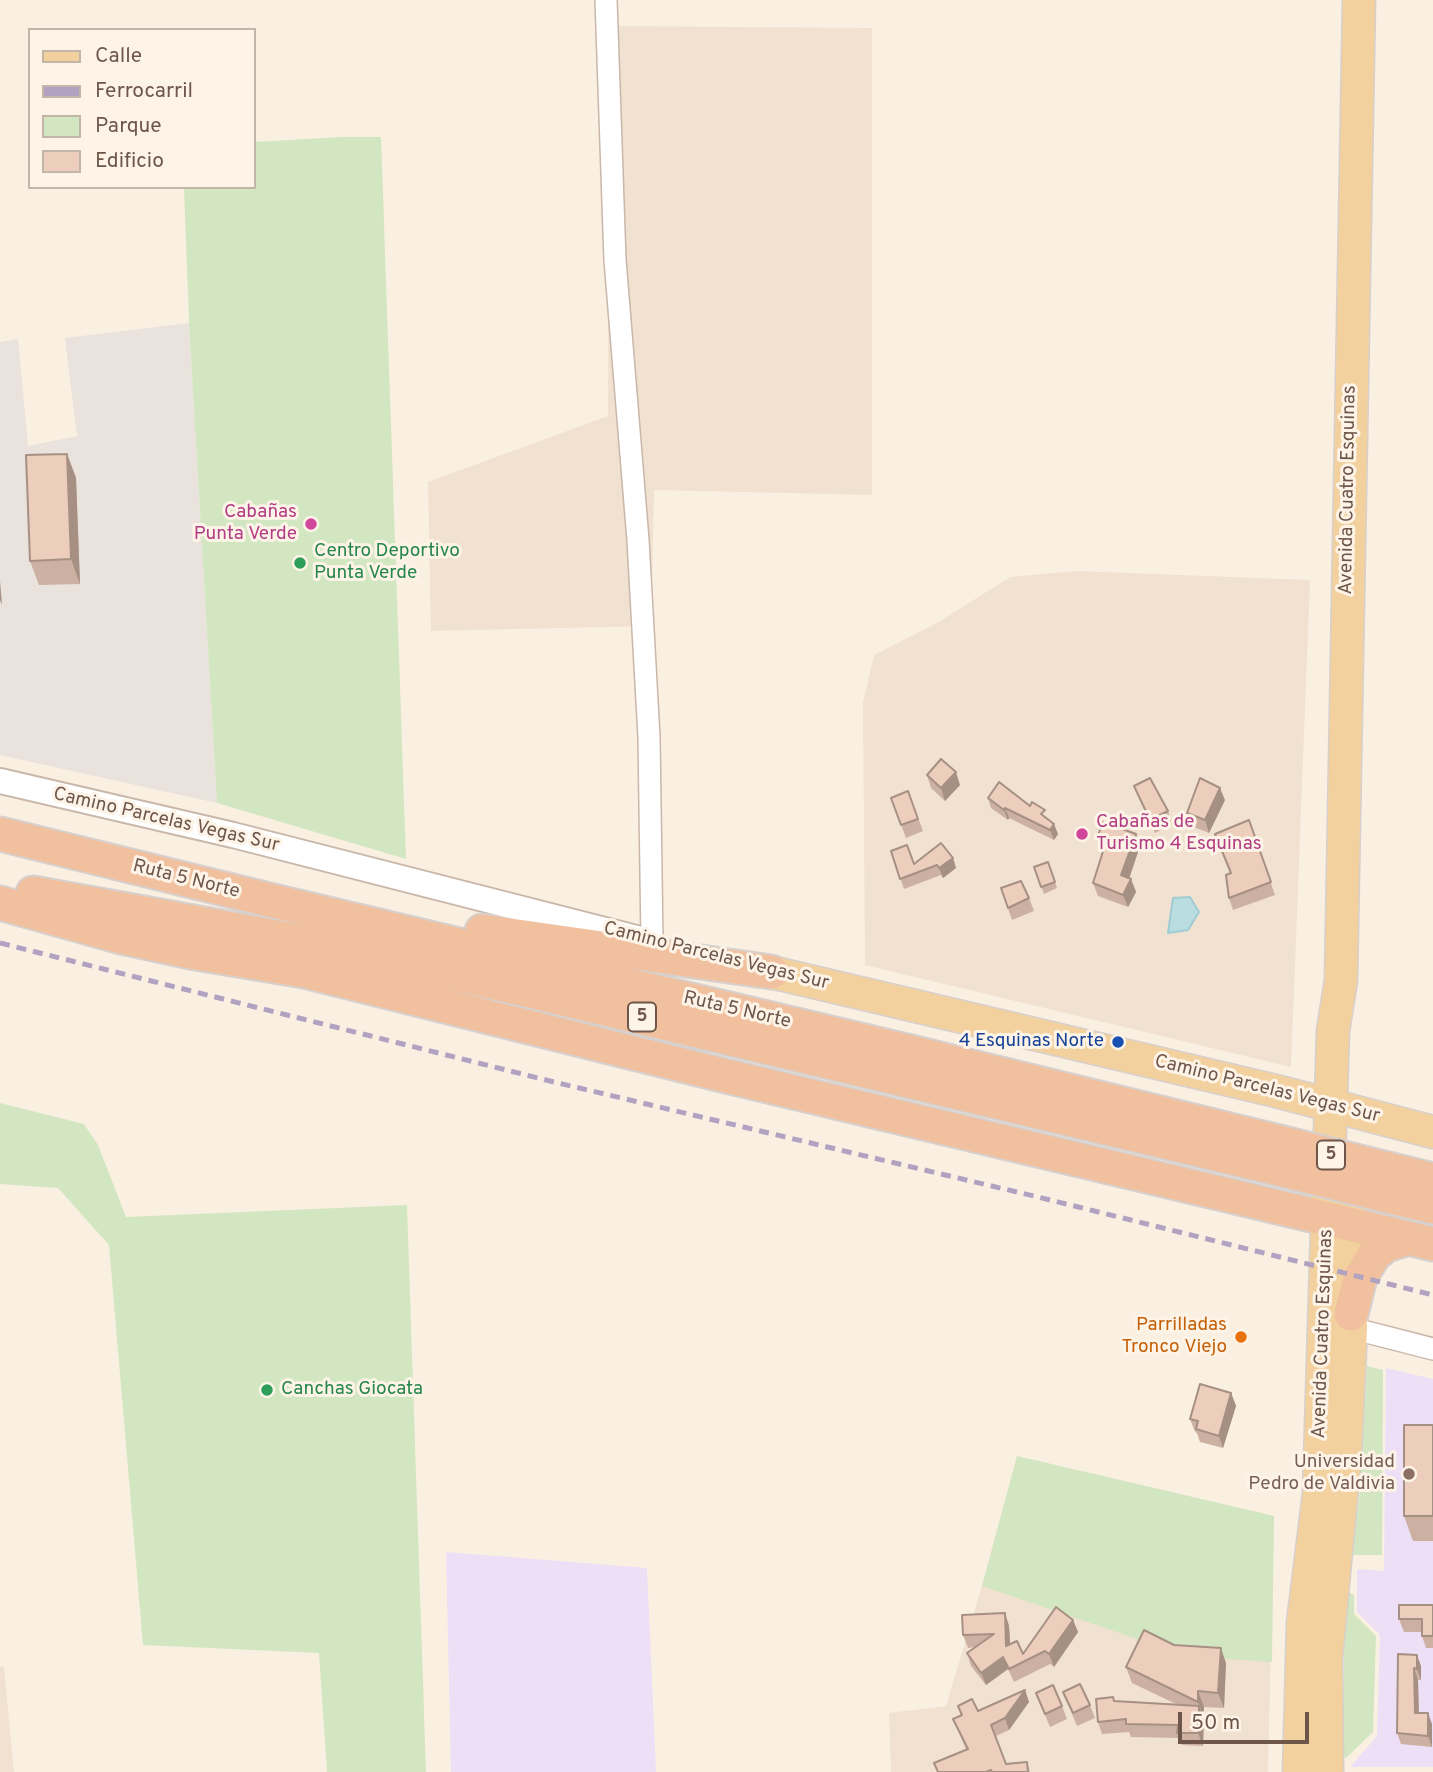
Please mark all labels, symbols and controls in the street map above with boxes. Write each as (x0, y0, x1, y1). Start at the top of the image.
legend (28, 28, 256, 189)
text: Calle (95, 43, 142, 70)
text: Ferrocarril (95, 78, 193, 105)
text: Parque (95, 113, 162, 140)
text: Edificio (95, 148, 164, 175)
street label: Avenida Cuatro Esquinas (1336, 385, 1362, 595)
place label: Cabañas Punta Verde (194, 502, 297, 546)
marker: Cabañas Punta Verde (303, 516, 319, 532)
place label: Centro Deportivo Punta Verde (314, 541, 460, 585)
marker: Centro Deportivo Punta Verde (292, 555, 308, 571)
street label: Camino Parcelas Vegas Sur (51, 784, 281, 858)
place label: Cabañas de Turismo 4 Esquinas (1096, 812, 1262, 856)
marker: Cabañas de Turismo 4 Esquinas (1074, 826, 1090, 842)
street label: Ruta 5 Norte (130, 856, 242, 904)
street label: Camino Parcelas Vegas Sur (601, 918, 831, 996)
street label: Ruta 5 Norte (681, 988, 793, 1034)
road number: 5 (628, 1002, 656, 1032)
place label: 4 Esquinas Norte (959, 1031, 1104, 1053)
marker: 4 Esquinas Norte (1110, 1034, 1126, 1050)
street label: Camino Parcelas Vegas Sur (1152, 1051, 1382, 1129)
road number: 5 (1317, 1140, 1345, 1170)
street label: Avenida Cuatro Esquinas (1309, 1229, 1339, 1439)
place label: Parrilladas Tronco Viejo (1122, 1315, 1227, 1359)
marker: Parrilladas Tronco Viejo (1233, 1329, 1249, 1345)
place label: Canchas Giocata (281, 1379, 423, 1401)
marker: Canchas Giocata (259, 1382, 275, 1398)
place label: Universidad Pedro de Valdivia (1248, 1452, 1395, 1496)
marker: Universidad Pedro de Valdivia (1401, 1466, 1417, 1482)
scale bar (1181, 1698, 1312, 1742)
text: 50 m (1191, 1710, 1240, 1737)

